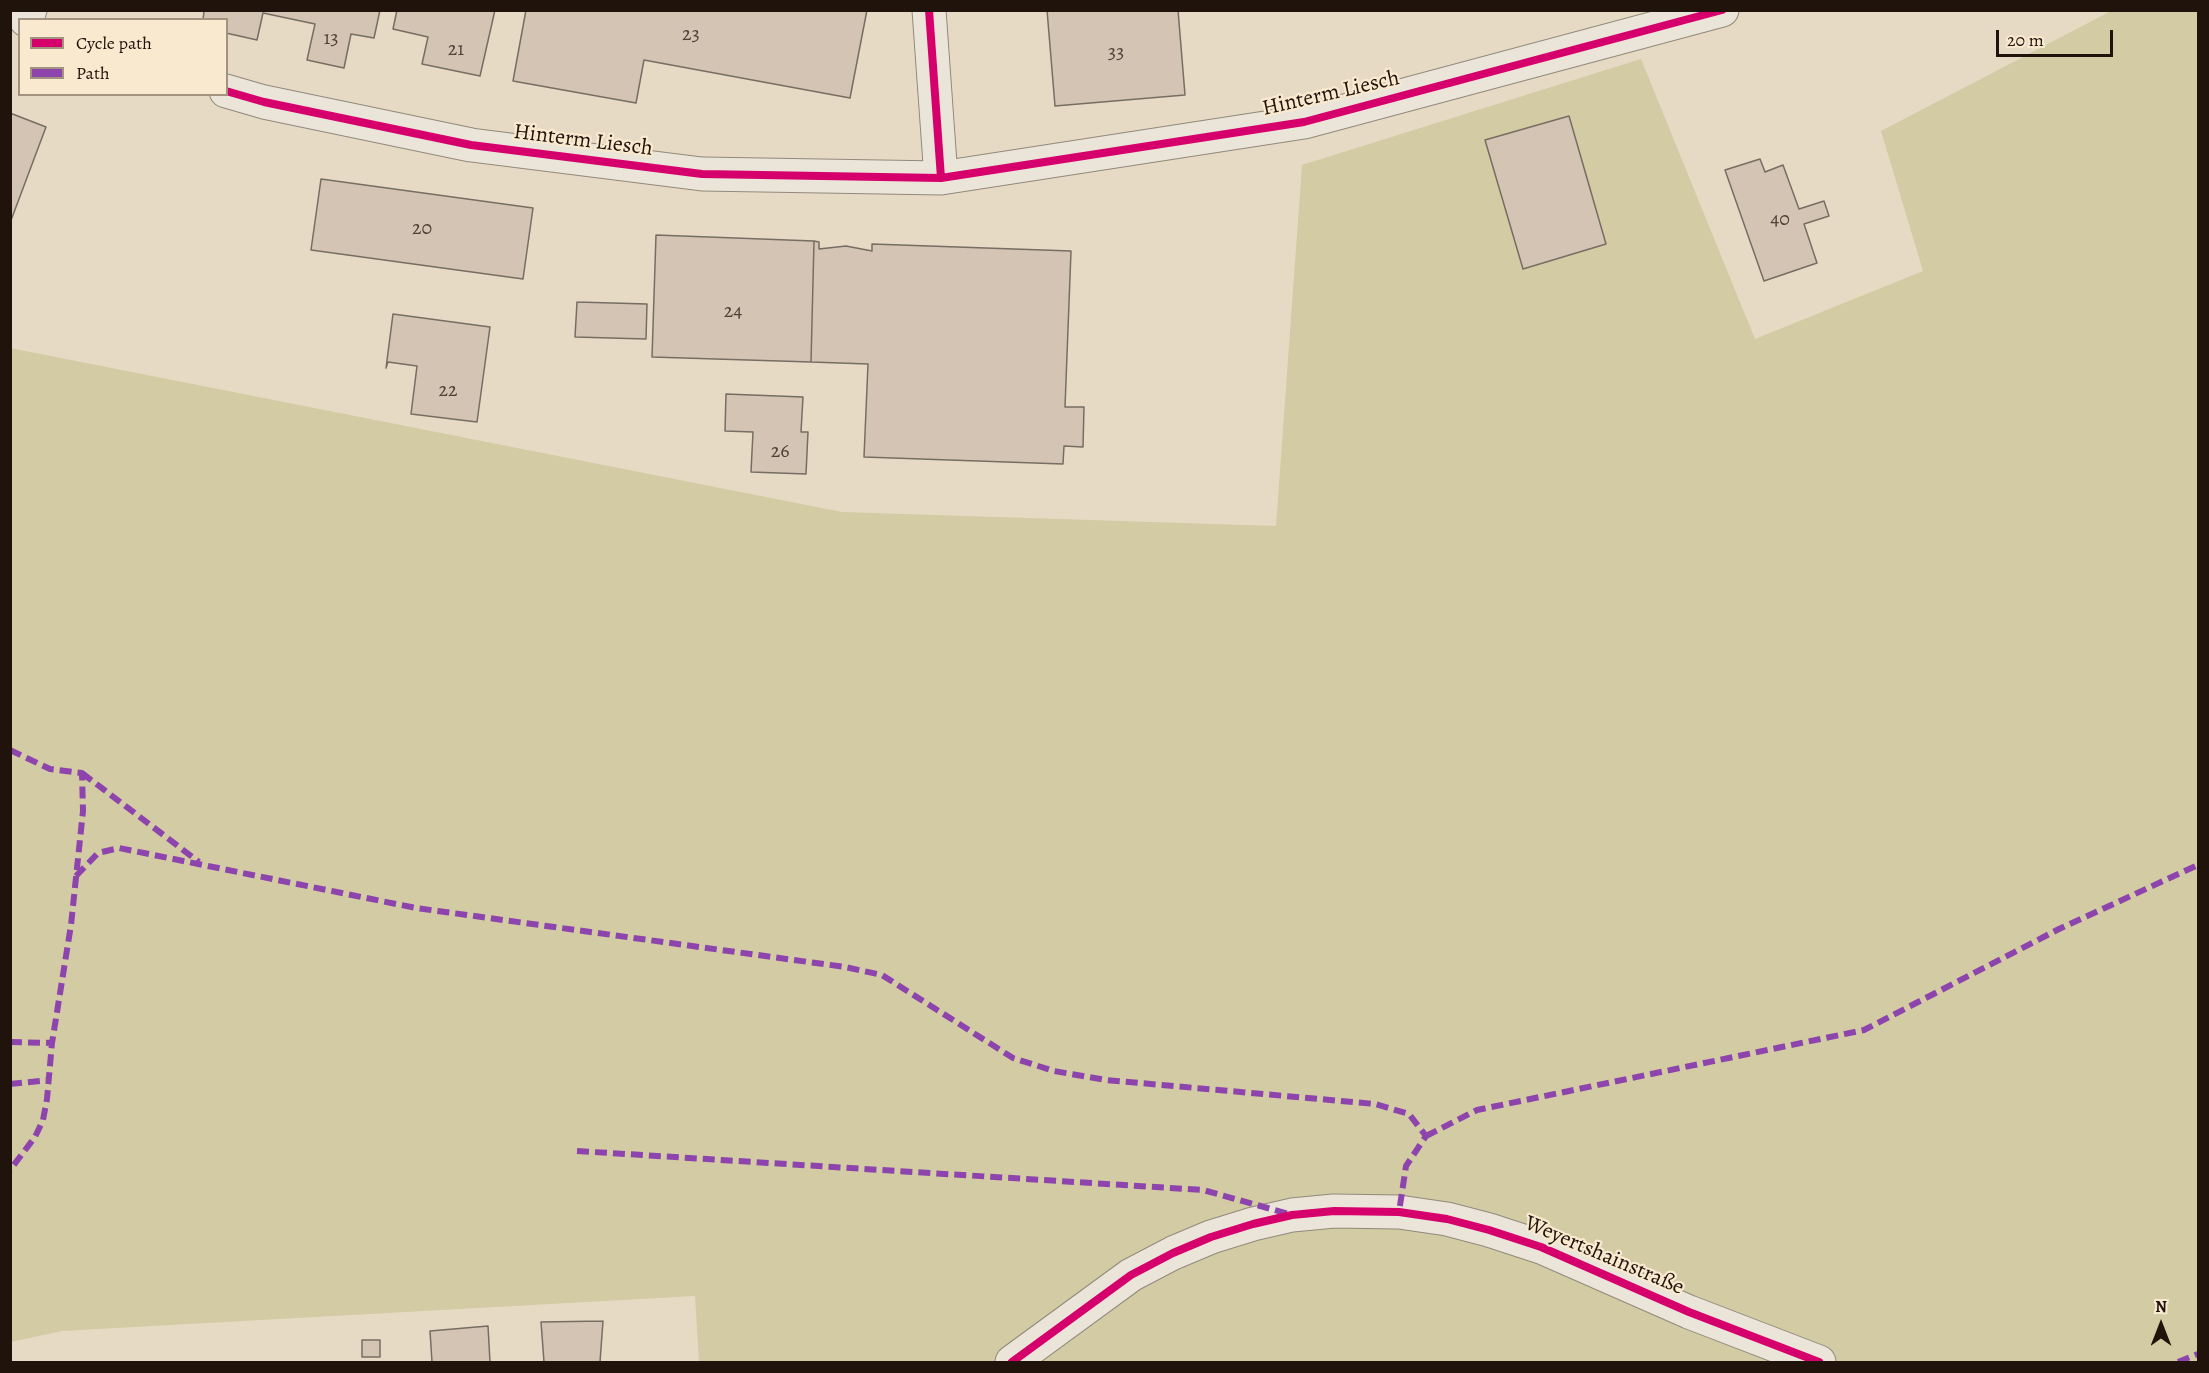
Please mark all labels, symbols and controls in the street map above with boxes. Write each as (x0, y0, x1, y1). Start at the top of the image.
legend (18, 18, 228, 96)
scale bar (1999, 18, 2116, 56)
house number: 23 (682, 23, 700, 47)
house number: 13 (323, 27, 339, 51)
text: 20 m (2007, 28, 2044, 52)
text: Cycle path (76, 31, 152, 55)
house number: 21 (448, 38, 464, 62)
house number: 33 (1108, 41, 1124, 65)
text: Path (76, 61, 110, 85)
street label: Hinterm Liesch (1260, 65, 1402, 123)
street label: Hinterm Liesch (512, 119, 654, 163)
house number: 40 (1770, 208, 1790, 232)
house number: 20 (412, 217, 432, 241)
house number: 24 (724, 300, 742, 324)
house number: 22 (439, 379, 457, 403)
house number: 26 (771, 440, 789, 464)
street label: Weyertshainstraße (1520, 1211, 1688, 1301)
north arrow (2131, 1295, 2191, 1355)
text: N (2155, 1296, 2167, 1318)

